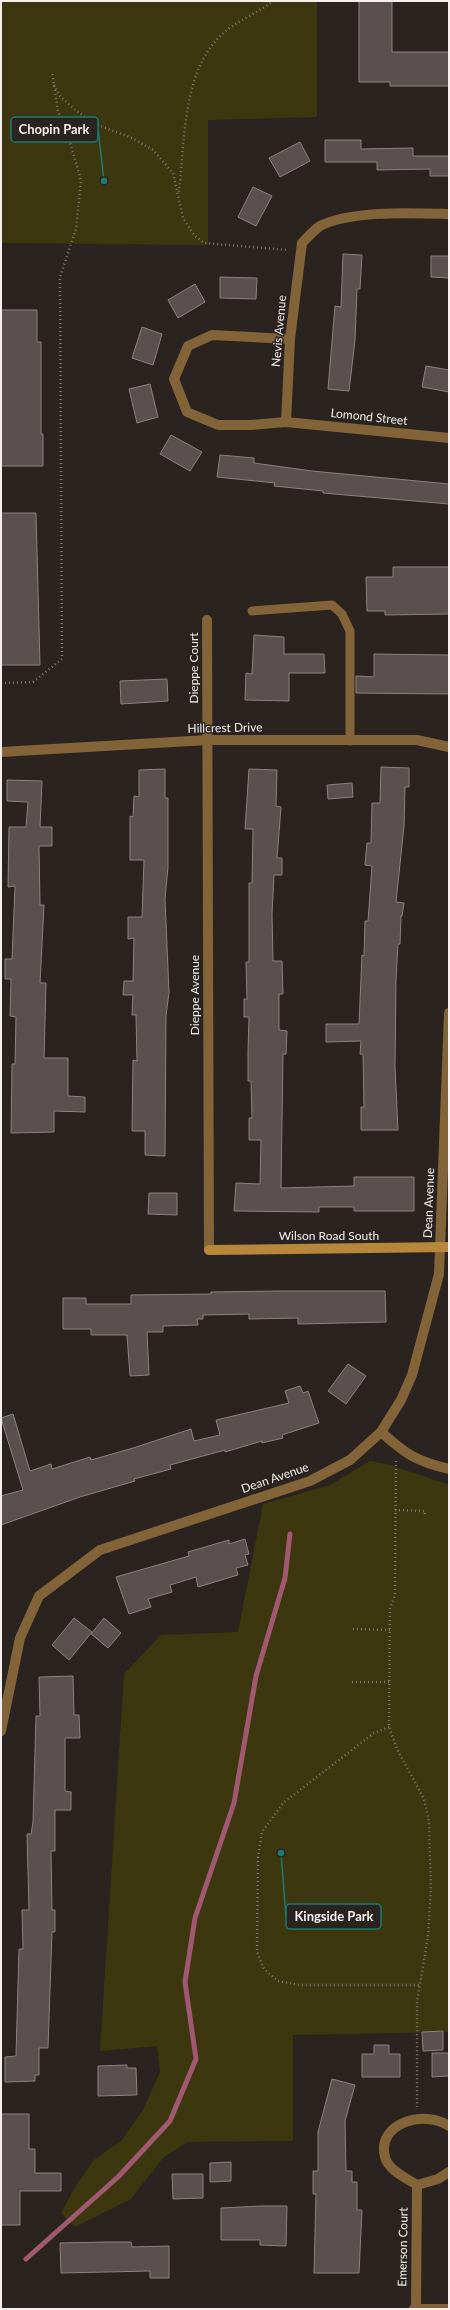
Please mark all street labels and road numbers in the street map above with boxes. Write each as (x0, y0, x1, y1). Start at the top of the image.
street label: Nevis Avenue (268, 295, 289, 367)
street label: Lomond Street (330, 405, 409, 428)
street label: Dieppe Court (186, 632, 201, 704)
street label: Hillcrest Drive (187, 719, 263, 736)
street label: Dieppe Avenue (187, 955, 202, 1035)
street label: Dean Avenue (420, 1168, 437, 1238)
street label: Wilson Road South (279, 1228, 379, 1243)
street label: Dean Avenue (239, 1459, 311, 1496)
street label: Emerson Court (394, 2207, 411, 2287)

